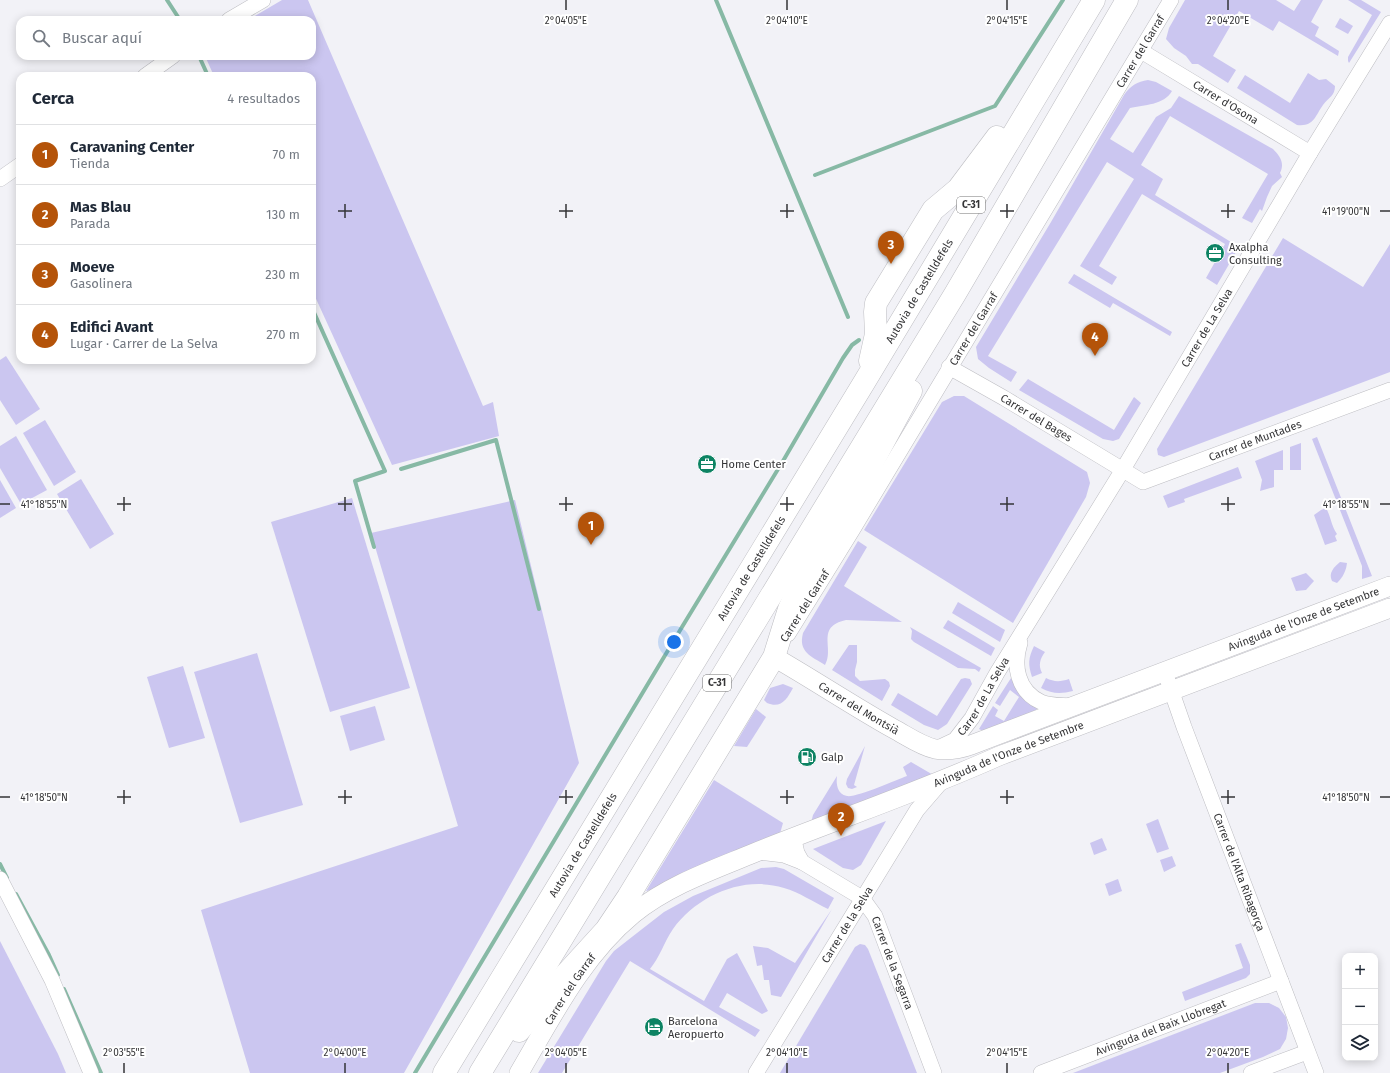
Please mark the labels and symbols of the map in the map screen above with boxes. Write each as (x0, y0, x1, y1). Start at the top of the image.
street label: Carrer del Garraf (1113, 11, 1168, 90)
text: 2°04'05"E (545, 15, 587, 27)
text: 2°04'10"E (766, 15, 808, 27)
text: 2°04'15"E (986, 15, 1028, 27)
text: 2°04'20"E (1207, 15, 1249, 27)
street label: Carrer d'Osona (1191, 77, 1261, 127)
road number: C-31 (957, 197, 985, 213)
text: 41°19'00"N (1322, 206, 1370, 218)
pin: 3 (878, 231, 904, 264)
street label: Autovia de Castelldefels (883, 236, 955, 346)
place label: Axalpha Consulting (1229, 241, 1282, 267)
office icon: Axalpha Consulting (1204, 242, 1226, 264)
street label: Carrer de La Selva (1178, 286, 1235, 370)
street label: Carrer del Garraf (946, 289, 1001, 368)
pin: 4 (1082, 323, 1108, 356)
street label: Carrer del Bages (998, 391, 1075, 444)
street label: Carrer de Muntades (1207, 417, 1303, 463)
office icon: Home Center (696, 453, 718, 475)
place label: Home Center (721, 458, 786, 471)
text: 41°18'55"N (21, 499, 67, 511)
text: 41°18'55"N (1323, 499, 1369, 511)
pin: 1 (578, 512, 604, 545)
street label: Autovia de Castelldefels (715, 514, 788, 623)
street label: Carrer del Garraf (778, 566, 833, 645)
street label: Avinguda de l'Onze de Setembre (1226, 584, 1381, 653)
your location (664, 632, 684, 652)
street label: Carrer de La Selva (954, 655, 1012, 738)
road number: C-31 (703, 675, 731, 691)
street label: Carrer del Montsià (816, 679, 901, 737)
street label: Avinguda de l'Onze de Setembre (931, 718, 1086, 790)
fuel station icon: Galp (796, 746, 818, 768)
place label: Galp (821, 751, 844, 764)
street label: Autovia de Castelldefels (546, 790, 619, 899)
text: 41°18'50"N (20, 792, 68, 804)
text: 41°18'50"N (1322, 792, 1370, 804)
pin: 2 (828, 803, 854, 836)
street label: Carrer de l'Alta Ribagorça (1211, 811, 1268, 933)
street label: Carrer de la Selva (819, 884, 875, 965)
street label: Carrer de la Segarra (869, 914, 916, 1011)
street label: Carrer del Garraf (542, 950, 599, 1027)
street label: Avinguda del Baix Llobregat (1094, 996, 1228, 1058)
place label: Barcelona Aeropuerto (668, 1015, 724, 1041)
hotel icon: Barcelona Aeropuerto (643, 1016, 665, 1038)
text: 2°03'55"E (103, 1047, 145, 1059)
text: 2°04'00"E (323, 1047, 367, 1059)
text: 2°04'05"E (545, 1047, 587, 1059)
text: 2°04'10"E (766, 1047, 808, 1059)
text: 2°04'15"E (986, 1047, 1028, 1059)
text: 2°04'20"E (1207, 1047, 1249, 1059)

